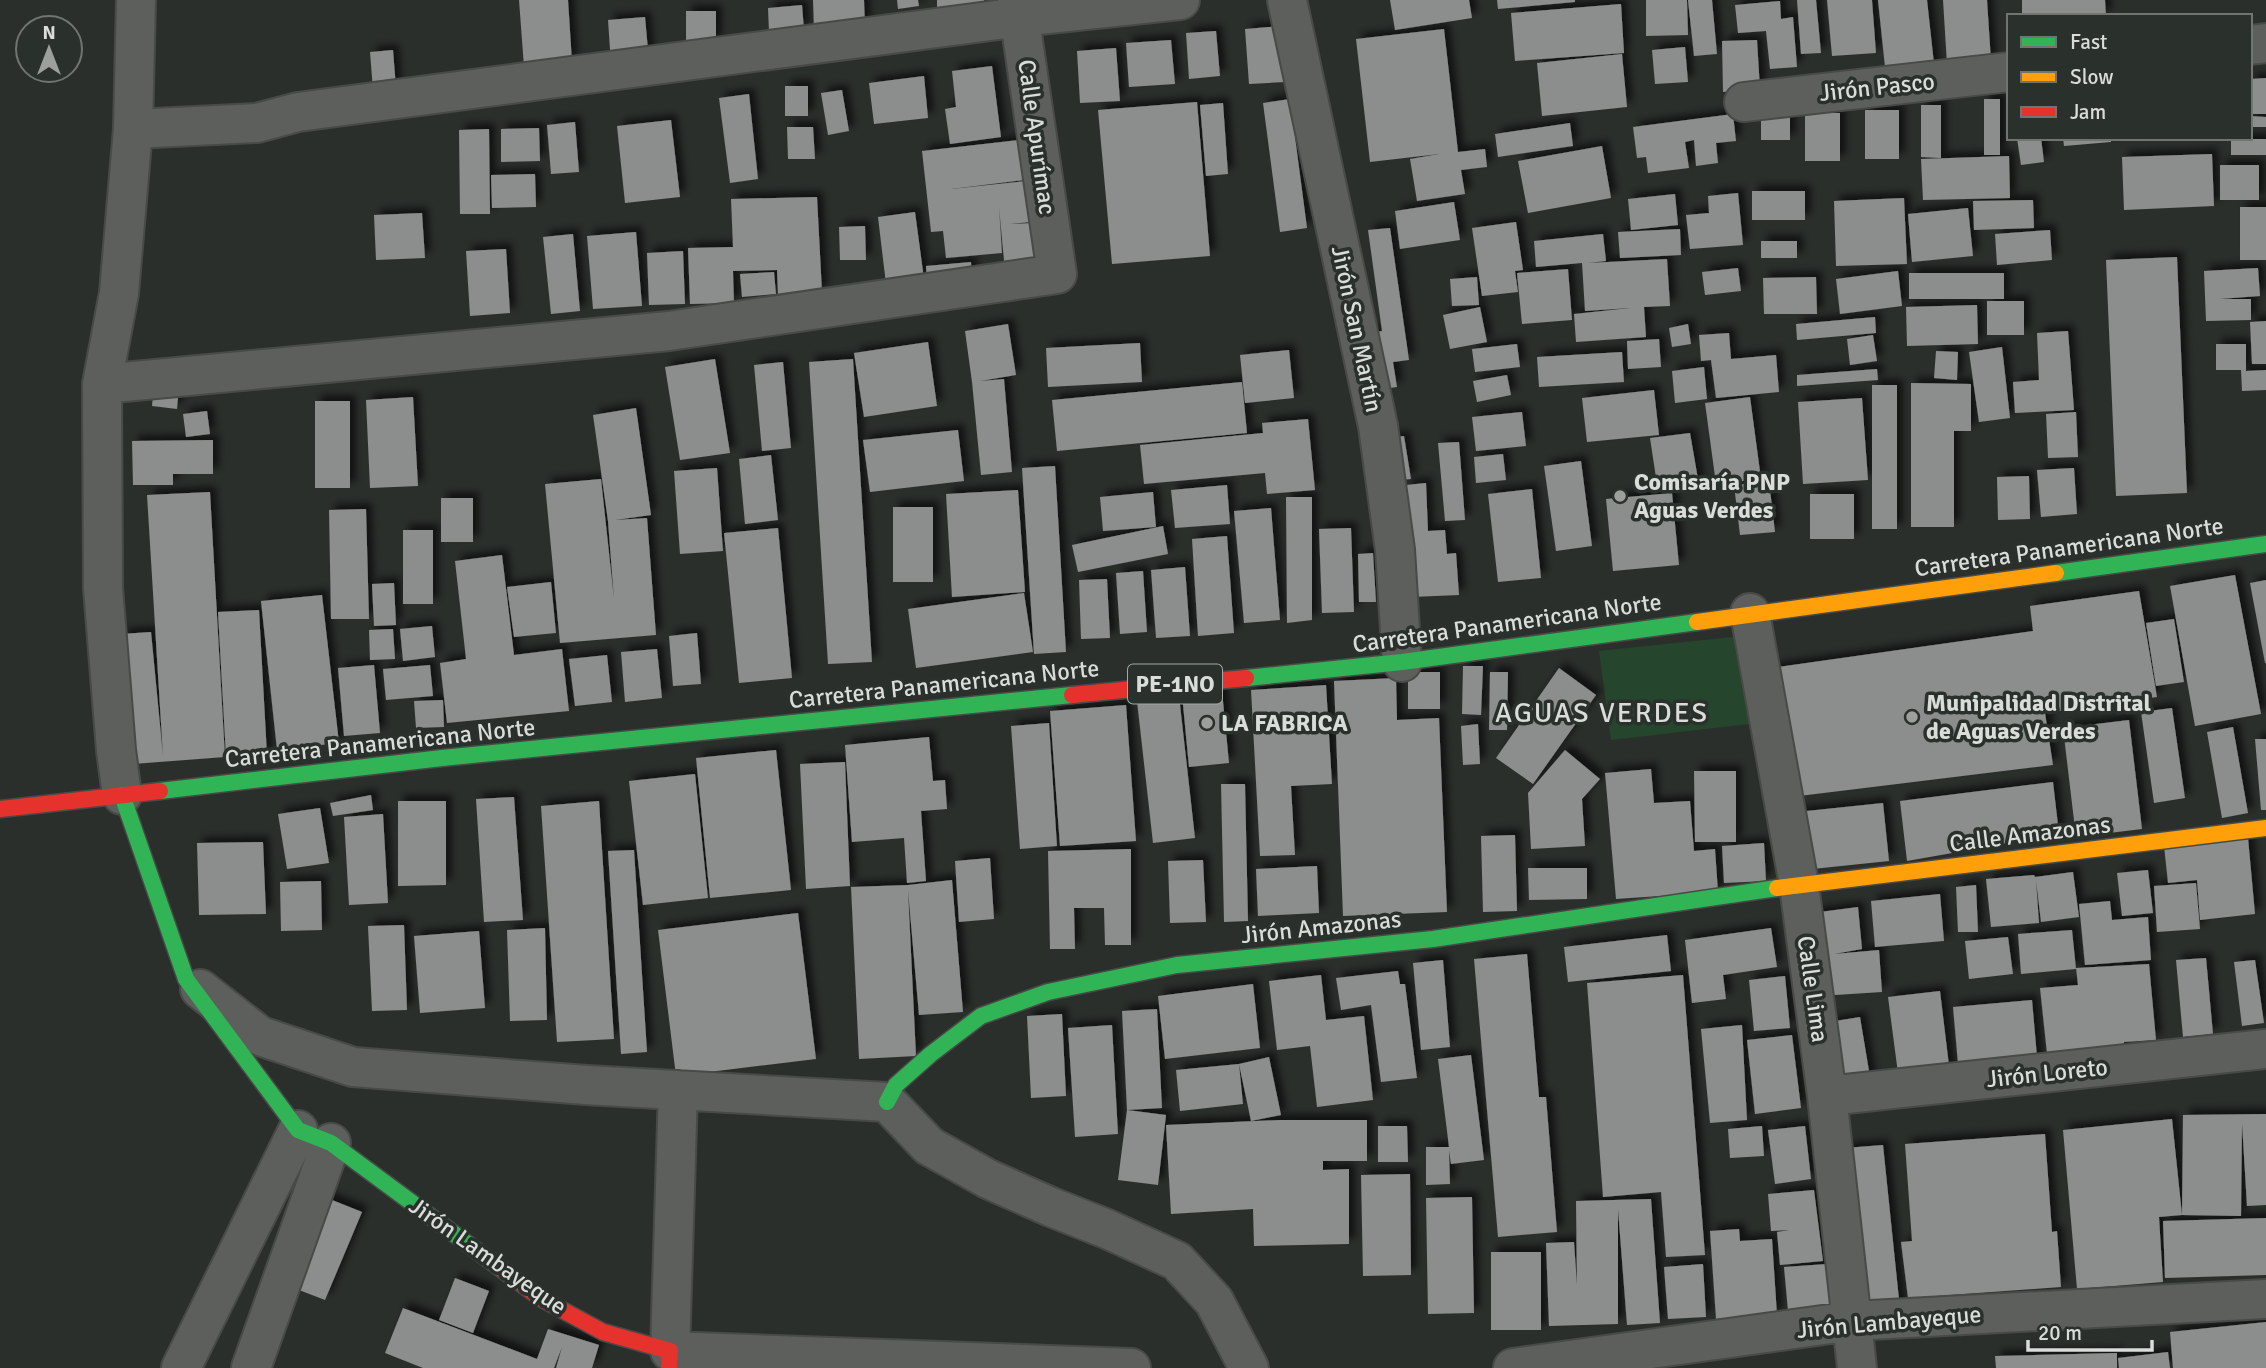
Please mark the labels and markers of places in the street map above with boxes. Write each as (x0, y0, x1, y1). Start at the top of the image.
place label: Comisaría PNP Aguas Verdes (1634, 467, 1790, 525)
marker: Comisaría PNP Aguas Verdes (1612, 488, 1628, 504)
place label: Munipalidad Distrital de Aguas Verdes (1926, 688, 2152, 746)
place label: LA FABRICA (1221, 708, 1348, 738)
marker: Munipalidad Distrital de Aguas Verdes (1904, 709, 1920, 725)
marker: LA FABRICA (1199, 715, 1215, 731)

